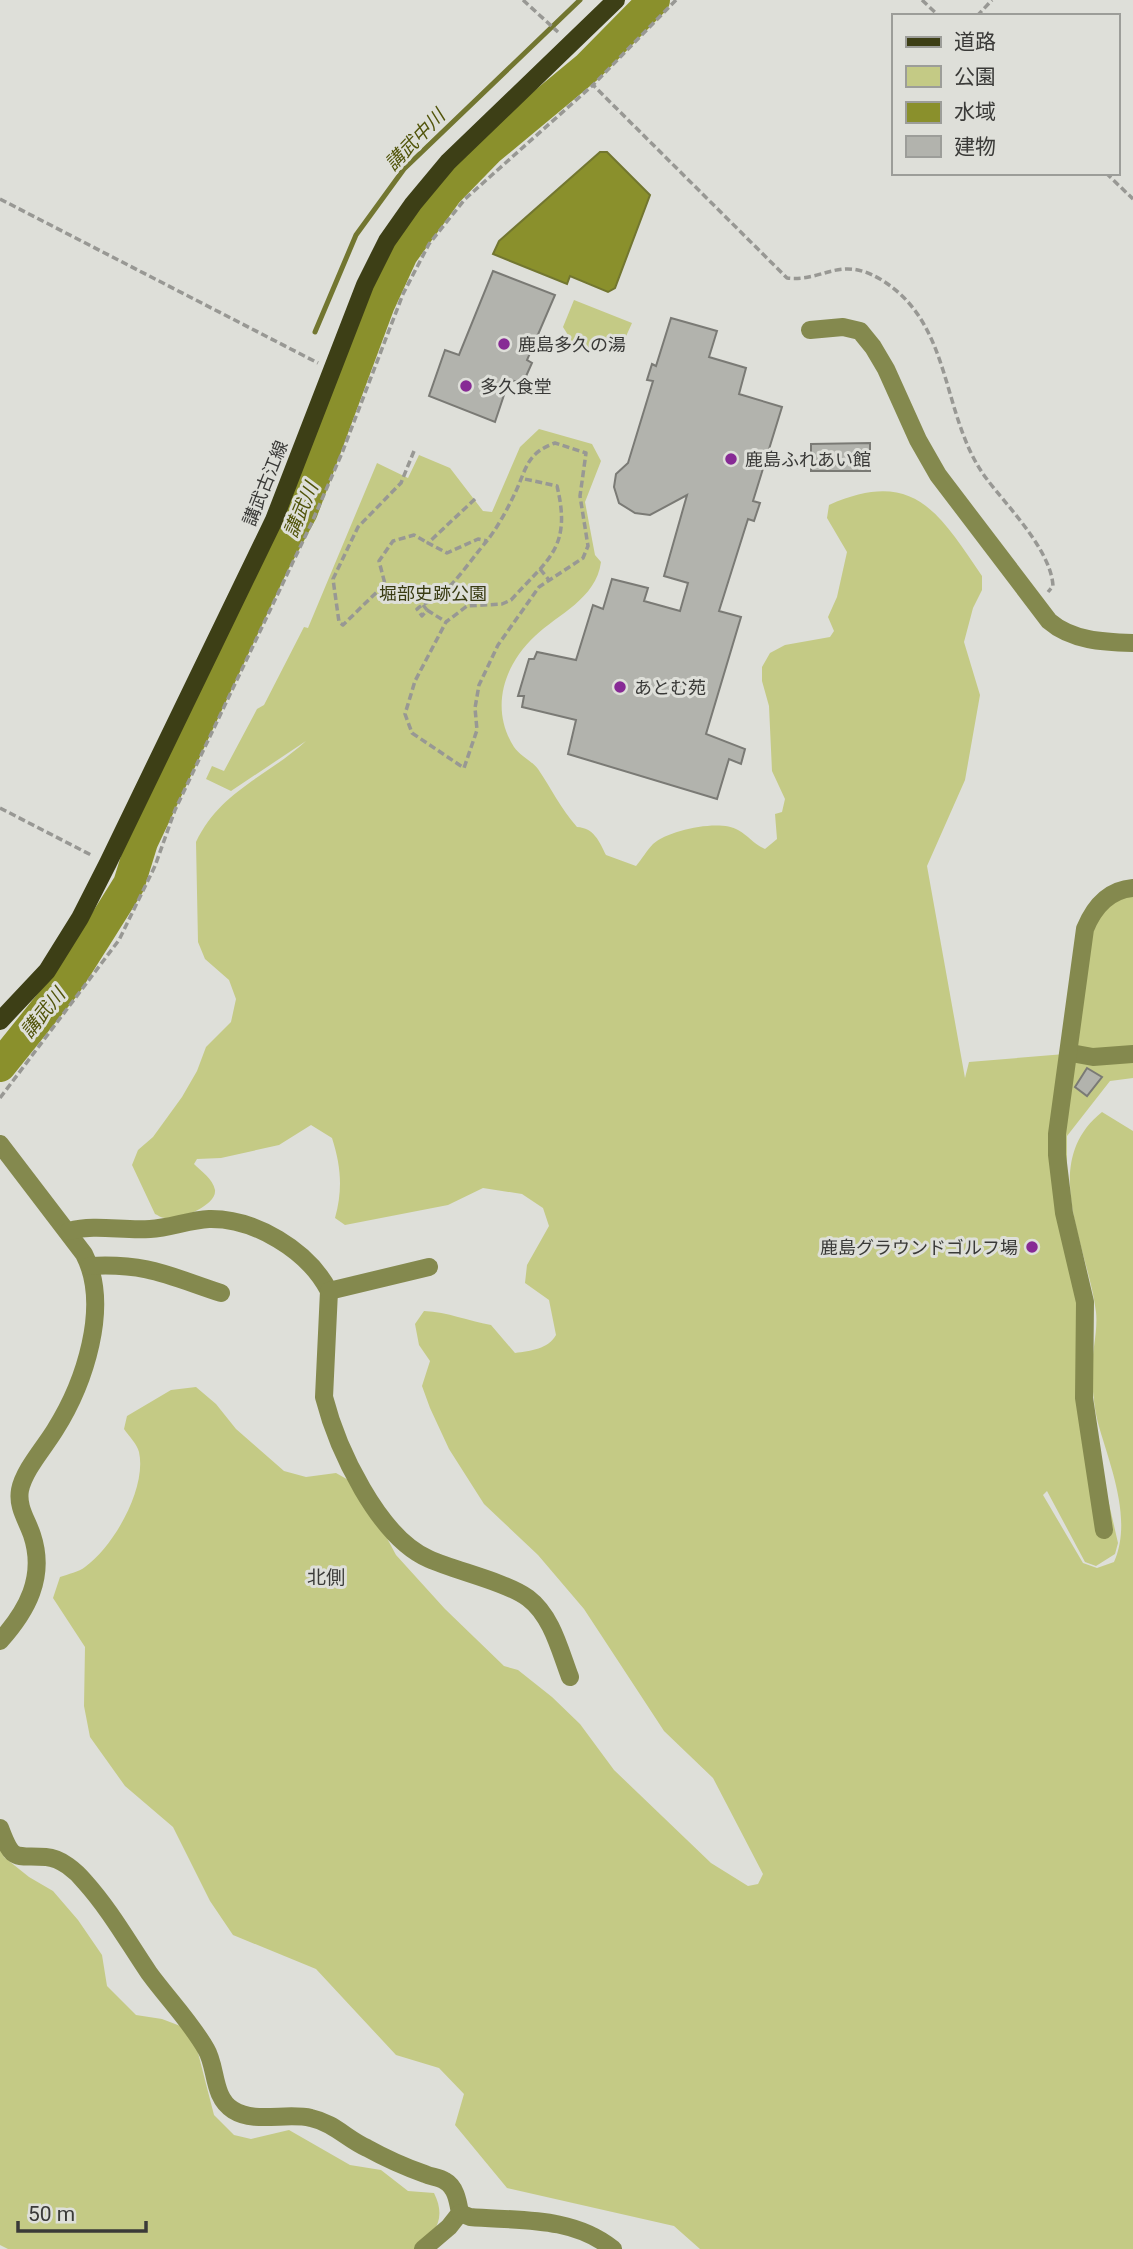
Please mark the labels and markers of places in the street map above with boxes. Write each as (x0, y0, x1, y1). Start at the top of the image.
place label: 鹿島多久の湯 (518, 334, 626, 355)
marker: 鹿島多久の湯 (496, 336, 512, 352)
place label: 多久食堂 (480, 376, 552, 397)
marker: 多久食堂 (458, 378, 474, 394)
place label: 鹿島ふれあい館 (745, 449, 871, 470)
marker: 鹿島ふれあい館 (723, 451, 739, 467)
place label: あとむ苑 (634, 677, 706, 698)
marker: あとむ苑 (612, 679, 628, 695)
place label: 鹿島グラウンドゴルフ場 (820, 1237, 1018, 1258)
marker: 鹿島グラウンドゴルフ場 (1024, 1239, 1040, 1255)

